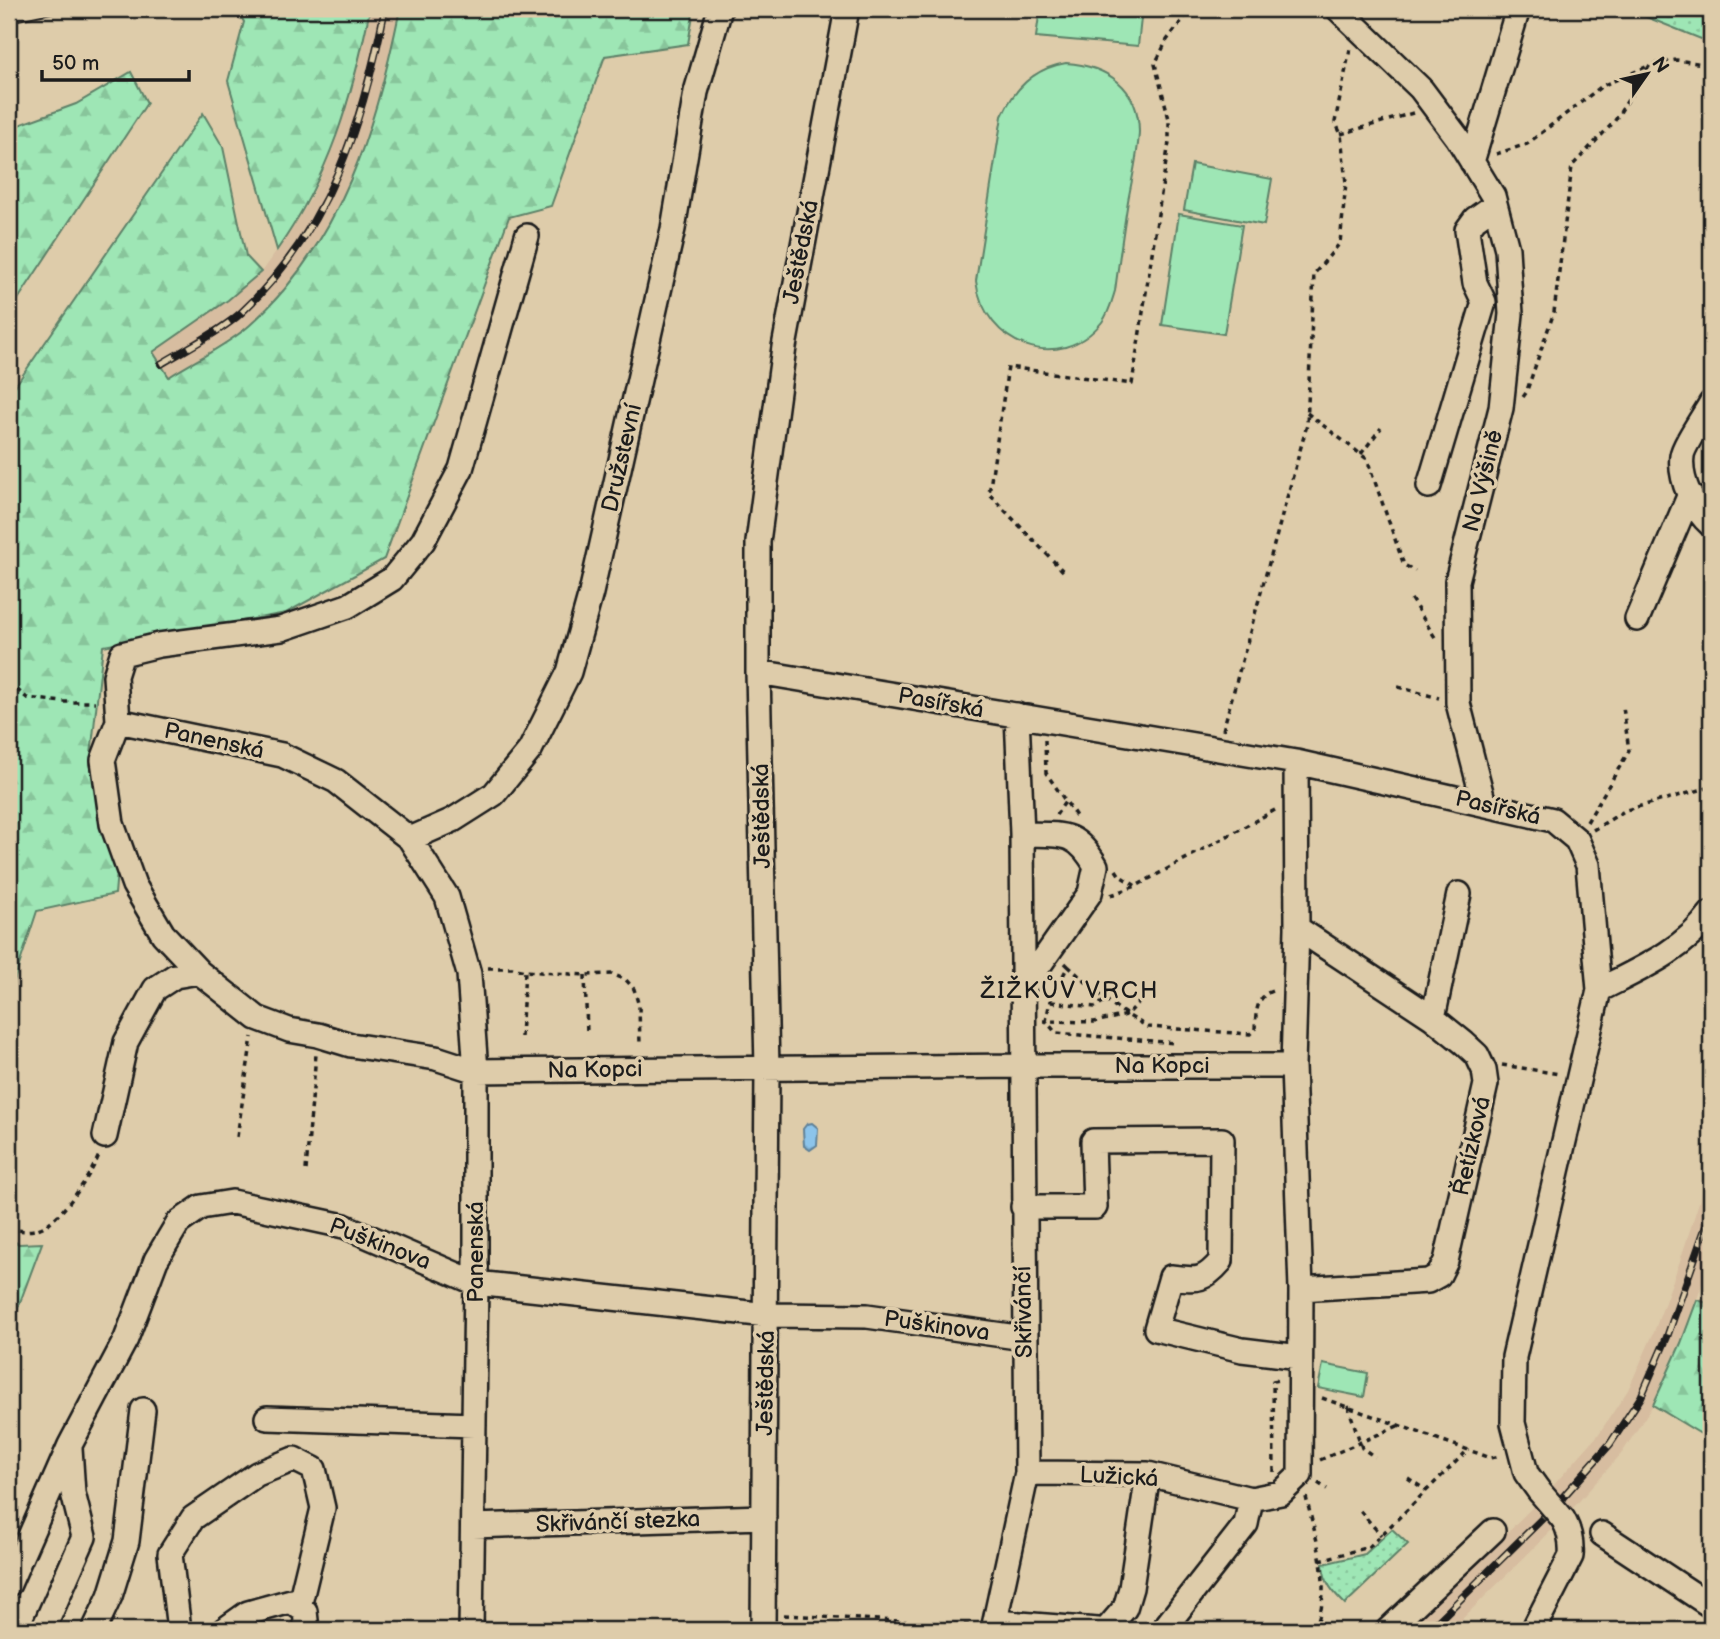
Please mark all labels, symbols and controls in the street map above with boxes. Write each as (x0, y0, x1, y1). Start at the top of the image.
scale bar (42, 38, 189, 82)
north arrow (1612, 38, 1682, 108)
text: 50 m (52, 51, 99, 76)
text: N (1646, 53, 1673, 78)
street label: Ještědská (777, 198, 825, 306)
street label: Družstevní (596, 401, 648, 515)
street label: Na Výšině (1457, 427, 1509, 535)
street label: Pasířská (896, 682, 986, 724)
street label: Panenská (161, 717, 267, 765)
street label: Ještědská (747, 763, 777, 869)
street label: Pasířská (1453, 785, 1543, 831)
district label: ŽIŽKŮV VRCH (980, 975, 1159, 1005)
street label: Na Kopci (1114, 1052, 1210, 1080)
street label: Na Kopci (547, 1055, 643, 1085)
street label: Řetízková (1447, 1094, 1497, 1198)
street label: Panenská (462, 1201, 490, 1303)
street label: Puškinova (325, 1212, 435, 1276)
street label: Skřivánčí (1009, 1265, 1039, 1358)
street label: Puškinova (882, 1305, 992, 1347)
street label: Ještědská (751, 1330, 781, 1436)
street label: Lužická (1079, 1461, 1159, 1493)
street label: Skřivánčí stezka (535, 1505, 701, 1539)

